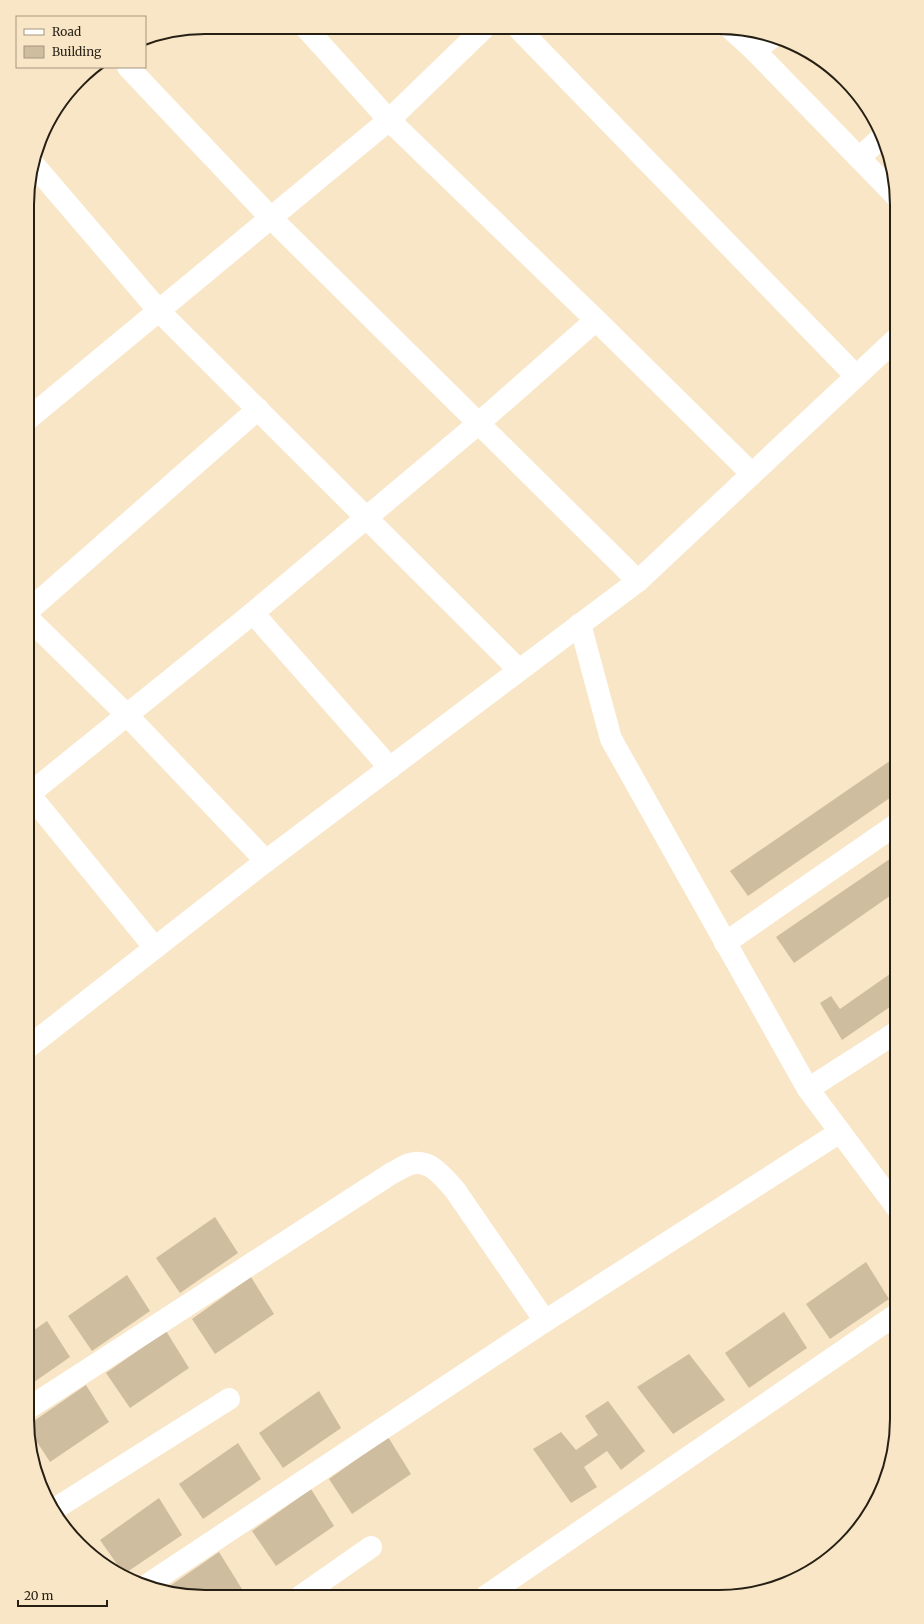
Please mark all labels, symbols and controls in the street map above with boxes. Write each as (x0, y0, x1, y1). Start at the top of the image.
legend (16, 16, 146, 68)
text: Road (52, 24, 81, 39)
text: Building (52, 44, 102, 59)
scale bar (18, 1582, 107, 1608)
text: 20 m (24, 1588, 53, 1603)

